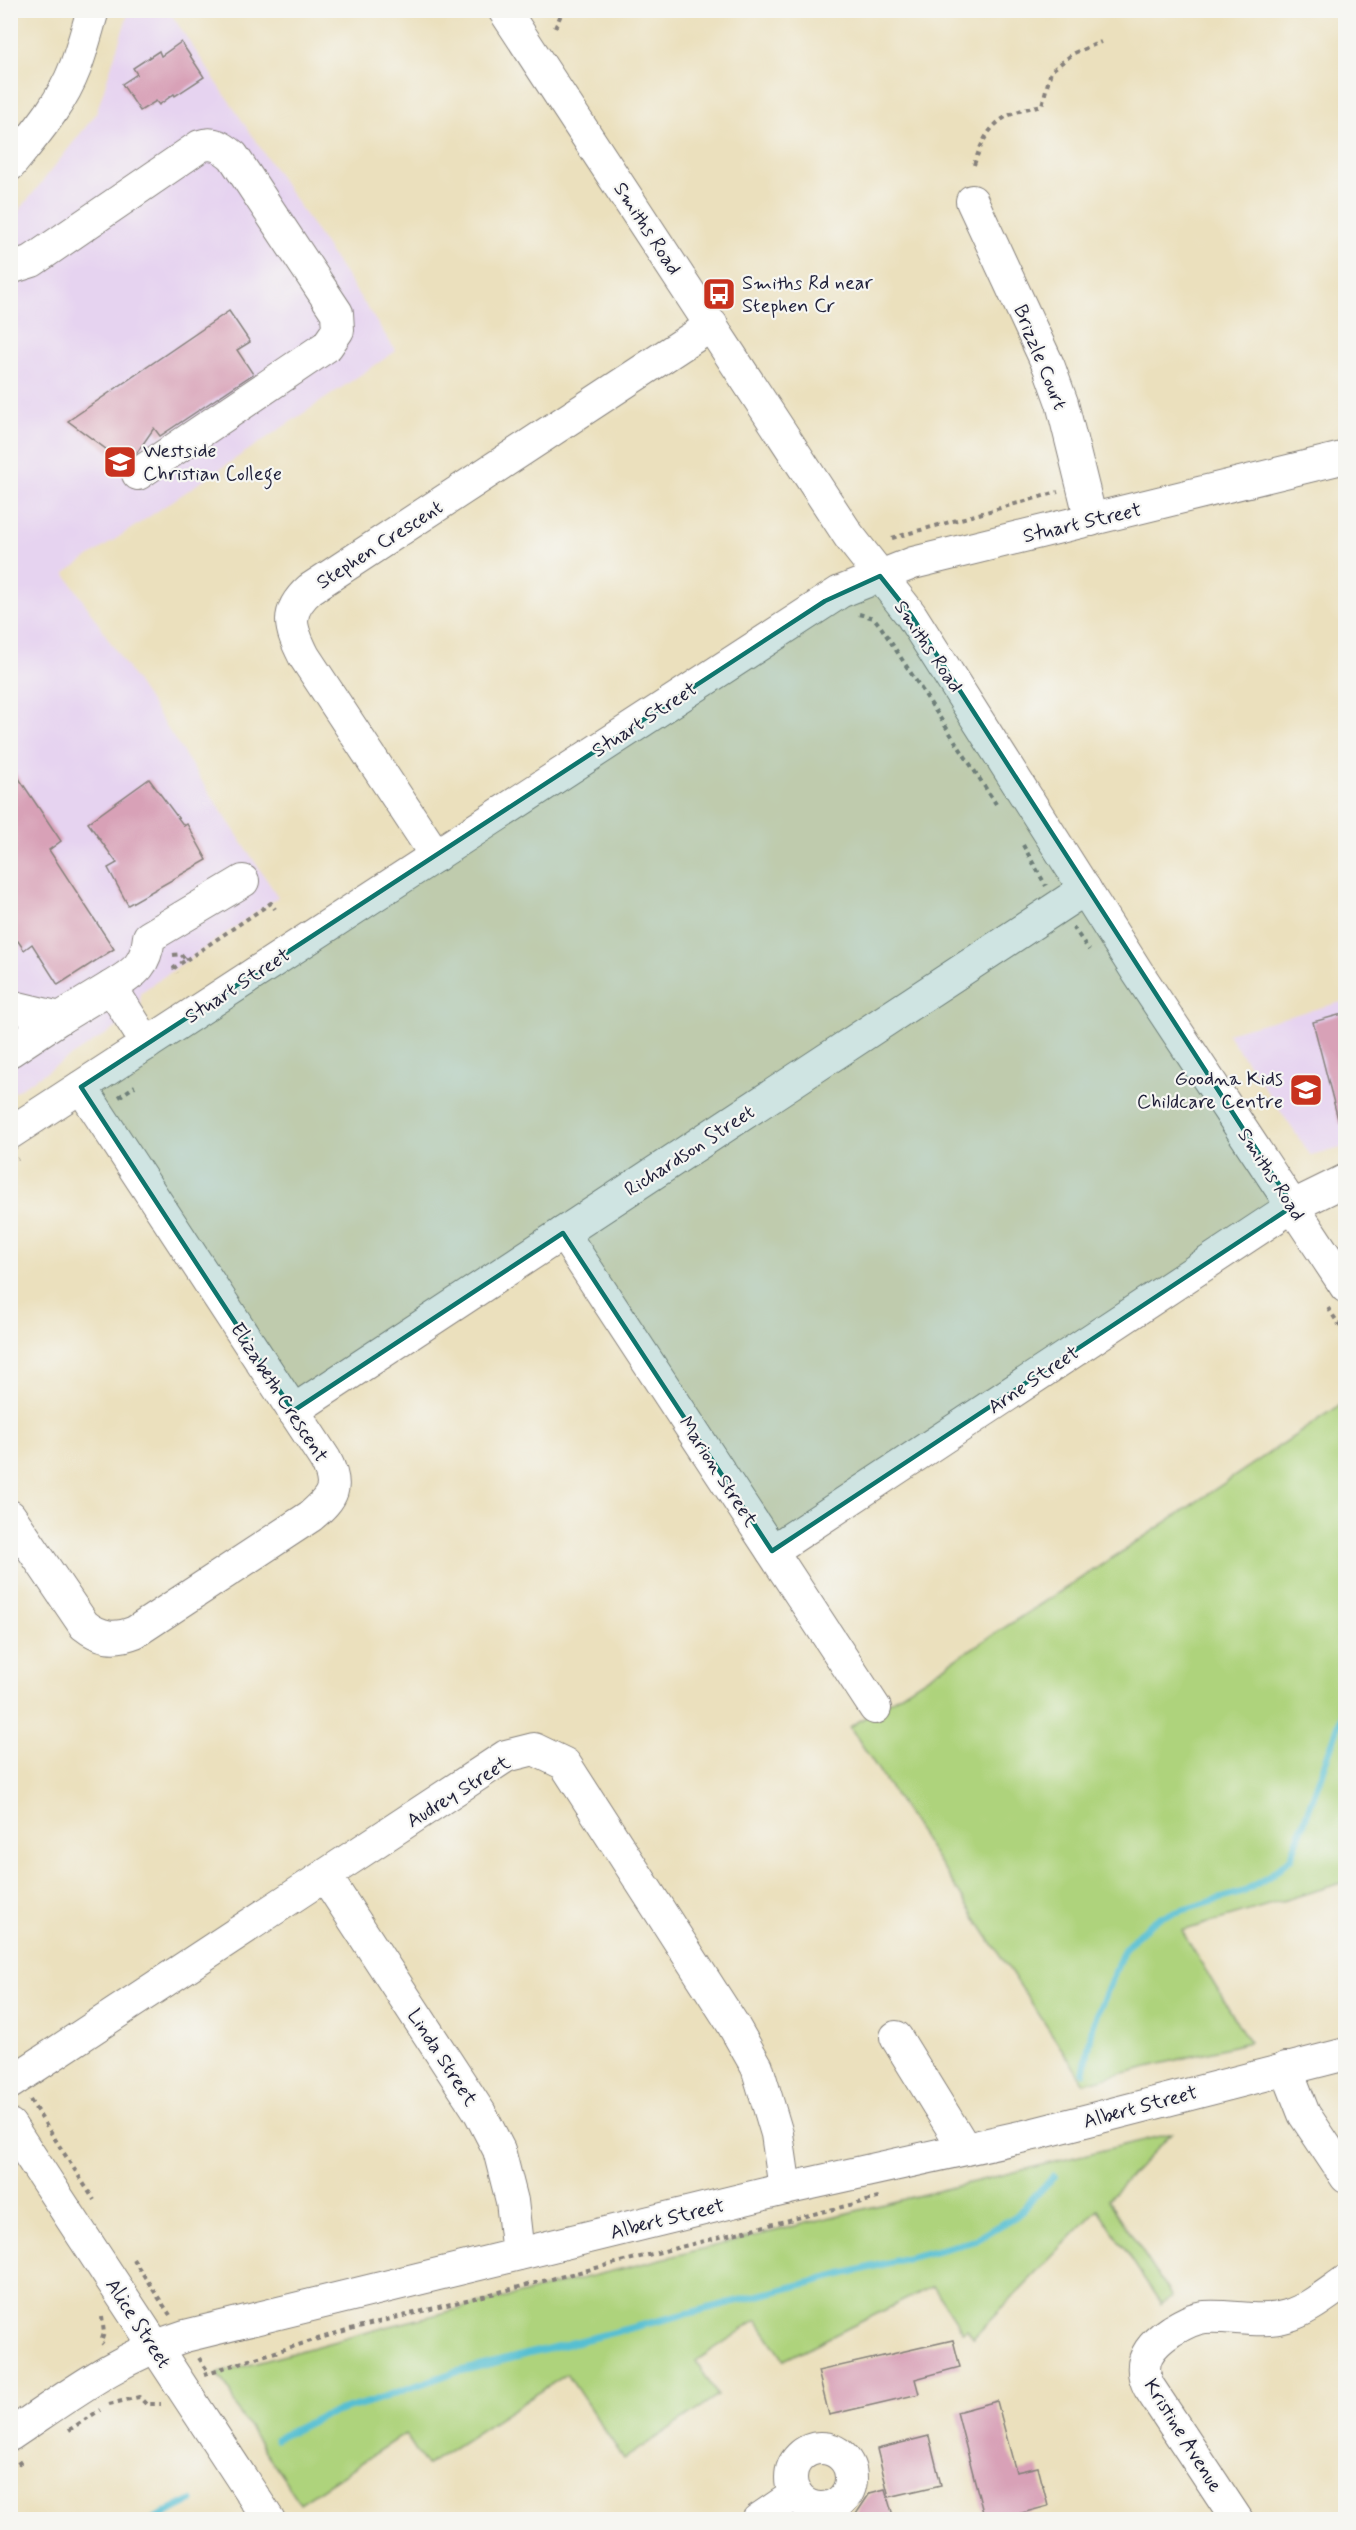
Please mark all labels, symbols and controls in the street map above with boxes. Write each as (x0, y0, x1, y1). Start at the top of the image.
street label: Smiths Road (607, 177, 687, 281)
place label: Smiths Rd near Stephen Cr (742, 270, 873, 320)
bus stop icon: Smiths Rd near Stephen Cr (701, 276, 737, 312)
street label: Brizzle Court (1006, 301, 1073, 414)
place label: Westside Christian College (143, 438, 282, 490)
school or university icon: Westside Christian College (102, 444, 138, 480)
street label: Stephen Crescent (311, 494, 448, 596)
street label: Stuart Street (1020, 497, 1144, 550)
street label: Smiths Road (887, 595, 969, 698)
street label: Stuart Street (587, 676, 703, 764)
street label: Stuart Street (180, 942, 296, 1030)
place label: Goodna Kids Childcare Centre (1137, 1066, 1283, 1116)
school or university icon: Goodna Kids Childcare Centre (1288, 1072, 1324, 1108)
street label: Richardson Street (620, 1099, 760, 1203)
street label: Smiths Road (1231, 1123, 1311, 1227)
street label: Elizabeth Crescent (223, 1318, 334, 1468)
street label: Arne Street (983, 1340, 1085, 1421)
street label: Marion Street (672, 1411, 764, 1533)
street label: Audrey Street (402, 1750, 516, 1835)
street label: Linda Street (400, 2004, 483, 2112)
street label: Albert Street (1080, 2079, 1200, 2136)
street label: Albert Street (607, 2192, 727, 2247)
street label: Alice Street (99, 2274, 177, 2374)
street label: Kristine Avenue (1137, 2374, 1228, 2498)

